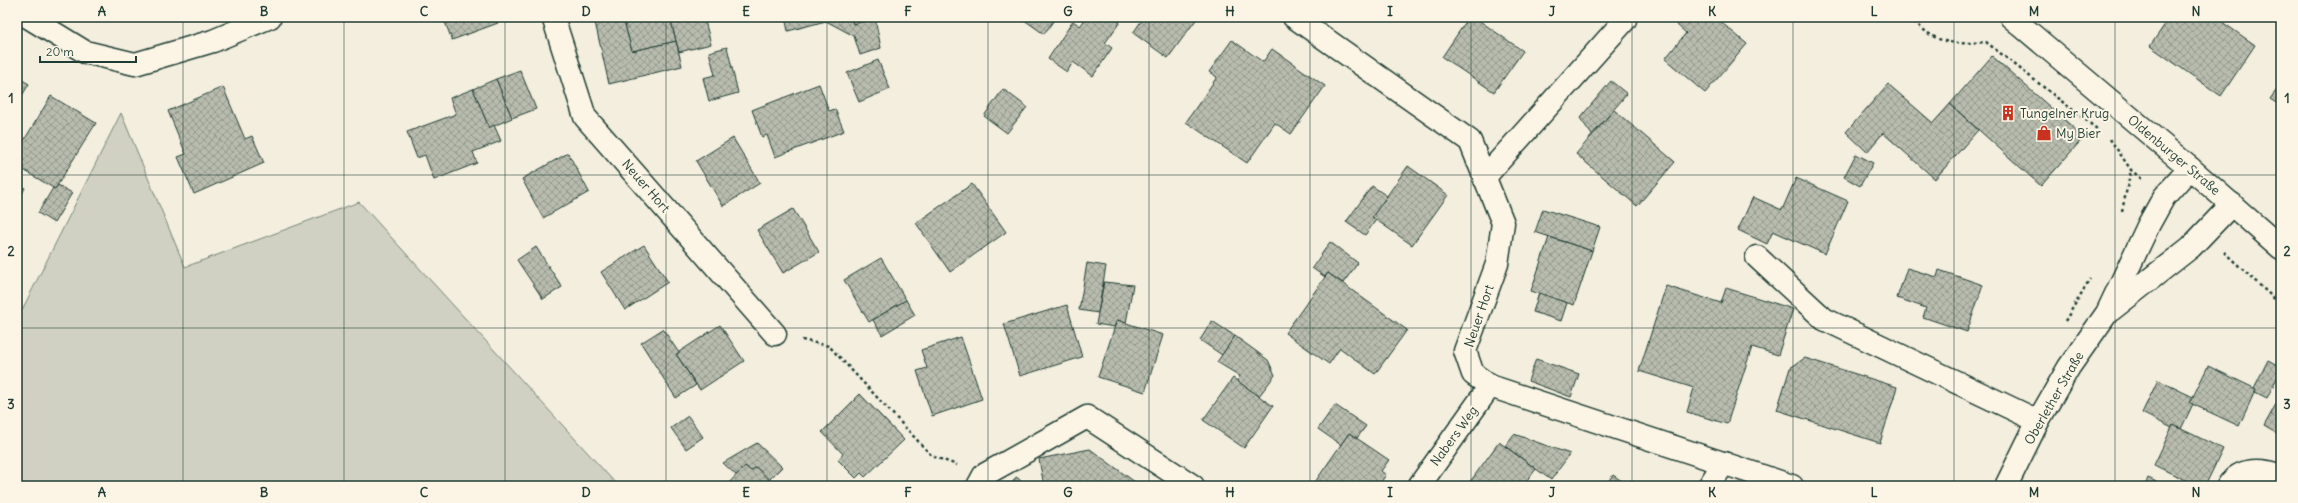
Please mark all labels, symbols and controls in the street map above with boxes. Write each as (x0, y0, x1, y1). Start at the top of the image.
text: A (98, 3, 107, 20)
text: B (260, 3, 269, 20)
text: C (420, 3, 429, 20)
text: D (581, 3, 591, 20)
text: E (742, 3, 750, 20)
text: F (904, 3, 912, 20)
text: G (1063, 3, 1073, 20)
text: H (1225, 3, 1235, 20)
text: I (1387, 3, 1393, 20)
text: J (1549, 3, 1556, 20)
text: K (1708, 3, 1717, 20)
text: L (1870, 3, 1878, 20)
text: M (2029, 3, 2039, 20)
text: N (2192, 3, 2200, 20)
scale bar (40, 38, 136, 64)
text: 20 m (46, 44, 74, 59)
text: 1 (8, 90, 14, 107)
text: 1 (2284, 90, 2290, 107)
building icon: Tungelner Krug (1999, 104, 2017, 122)
place label: Tungelner Krug (2020, 105, 2109, 122)
street label: Oldenburger Straße (2124, 111, 2224, 199)
shop icon: My Bier (2035, 124, 2053, 142)
place label: My Bier (2056, 125, 2101, 142)
street label: Neuer Hort (618, 156, 674, 217)
text: 2 (7, 243, 15, 260)
text: 2 (2283, 243, 2291, 260)
street label: Neuer Hort (1460, 282, 1498, 350)
street label: Oberlether Straße (2020, 348, 2088, 448)
text: 3 (7, 396, 15, 413)
text: 3 (2283, 396, 2291, 413)
street label: Nabers Weg (1426, 403, 1482, 469)
text: A (98, 484, 107, 501)
text: B (260, 484, 269, 501)
text: C (420, 484, 429, 501)
text: D (581, 484, 591, 501)
text: E (742, 484, 750, 501)
text: F (904, 484, 912, 501)
text: G (1063, 484, 1073, 501)
text: H (1225, 484, 1235, 501)
text: I (1387, 484, 1393, 501)
text: J (1549, 484, 1556, 501)
text: K (1708, 484, 1717, 501)
text: L (1870, 484, 1878, 501)
text: M (2029, 484, 2039, 501)
text: N (2192, 484, 2200, 501)

